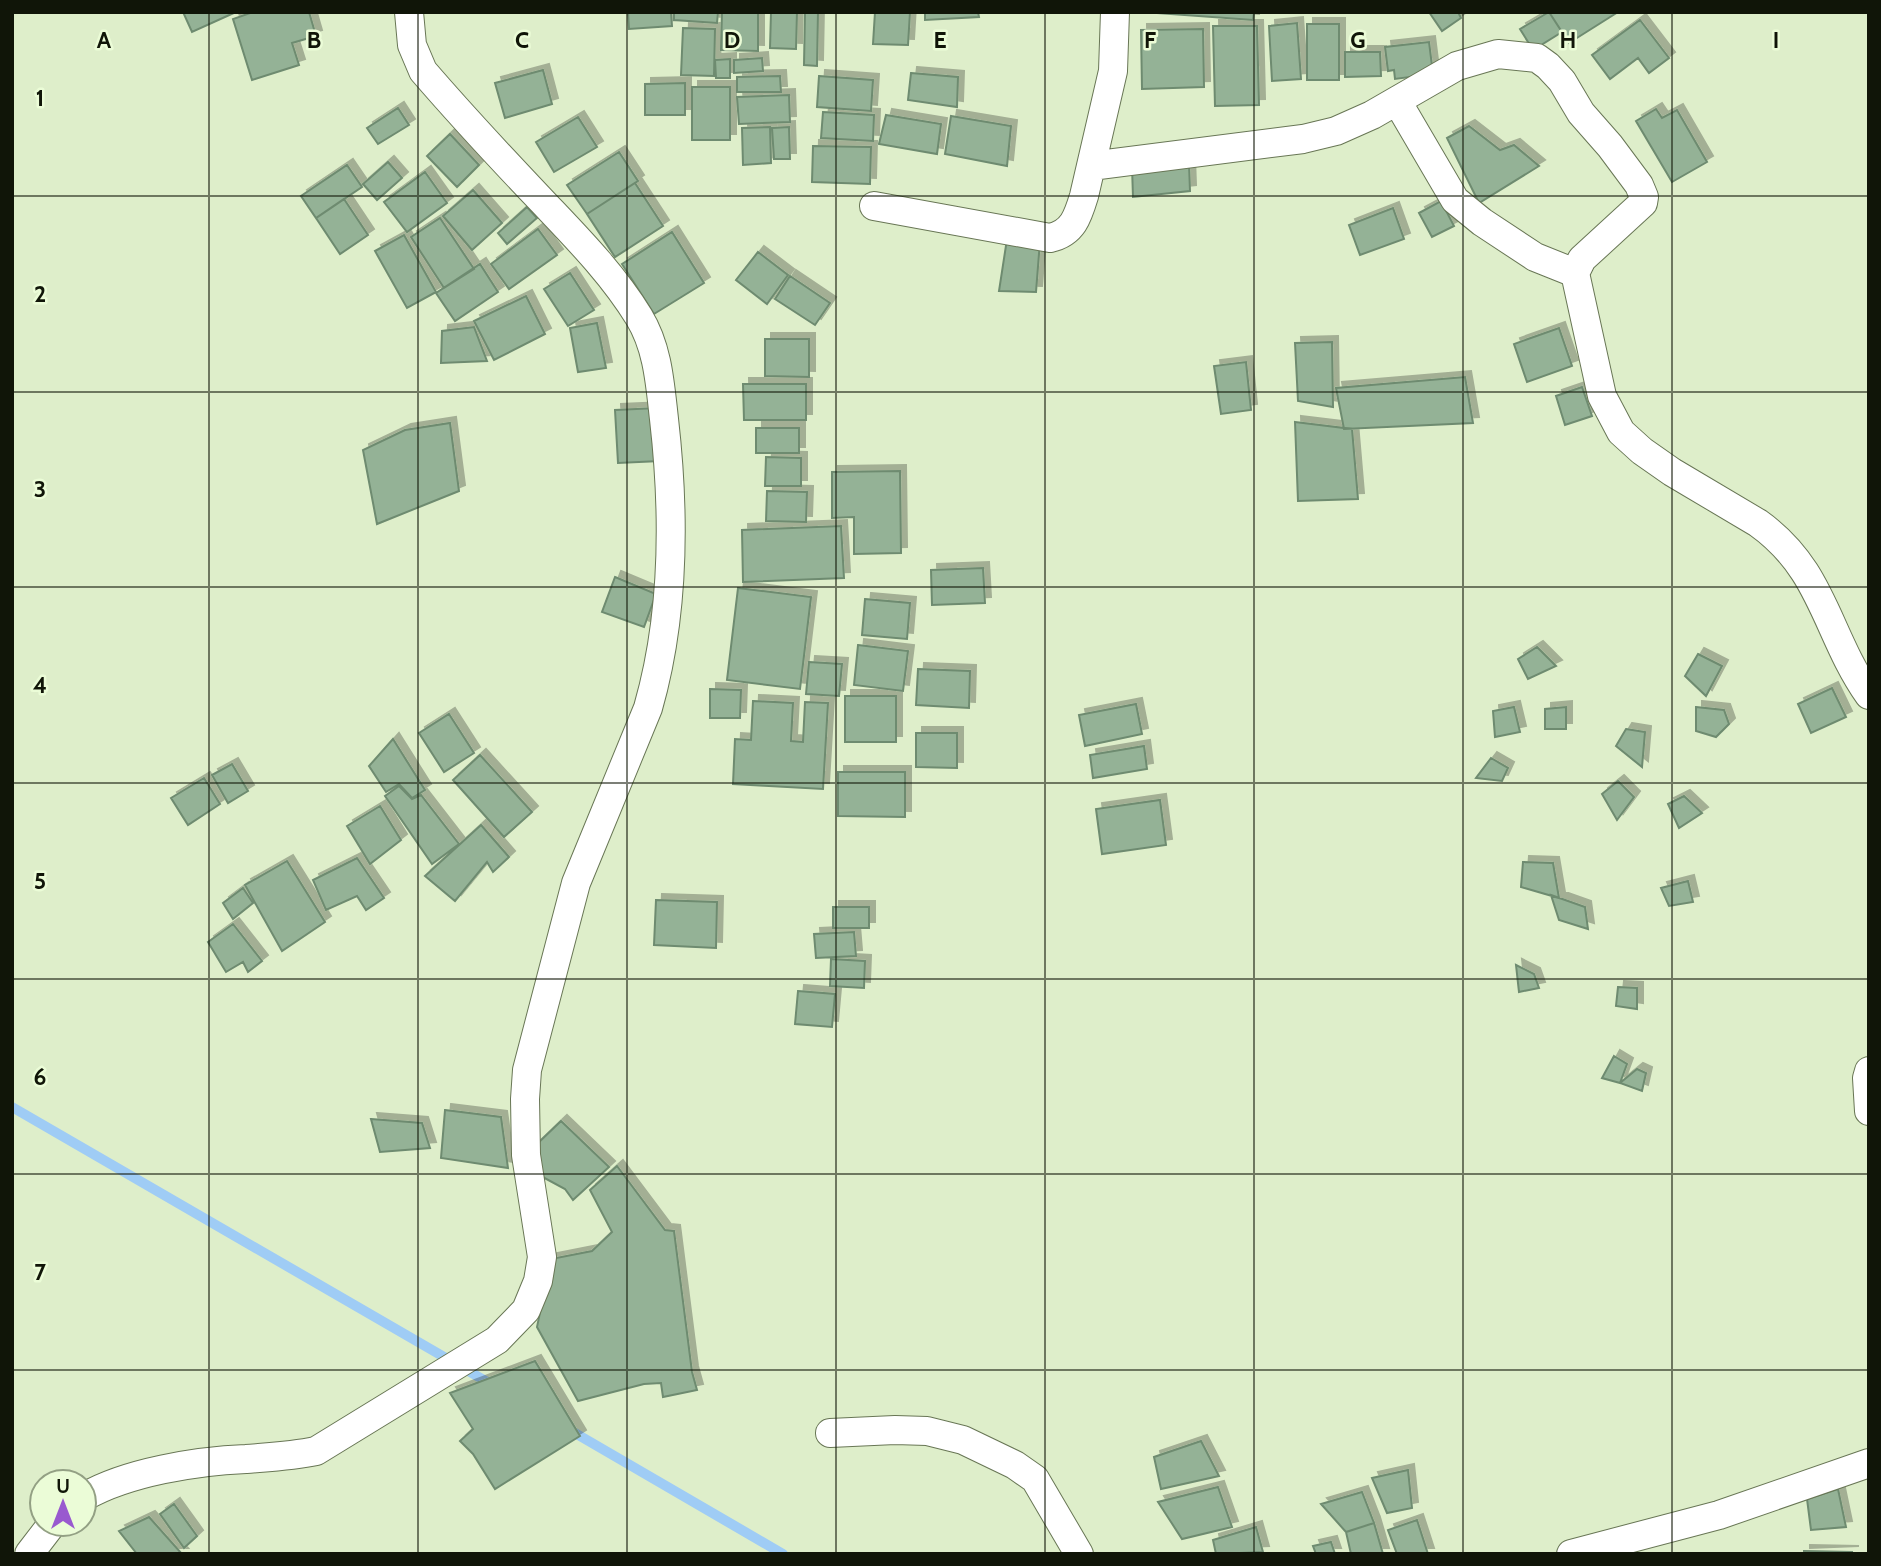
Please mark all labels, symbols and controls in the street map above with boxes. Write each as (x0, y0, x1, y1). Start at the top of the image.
text: A (97, 26, 112, 54)
text: B (307, 26, 321, 54)
text: C (515, 26, 529, 54)
text: D (724, 26, 740, 54)
text: E (933, 26, 947, 54)
text: F (1144, 26, 1156, 54)
text: G (1350, 26, 1366, 54)
text: H (1560, 26, 1576, 54)
text: I (1773, 26, 1779, 54)
text: 1 (36, 84, 44, 112)
text: 2 (34, 280, 46, 308)
text: 3 (34, 475, 46, 503)
text: 4 (33, 671, 47, 699)
text: 5 (34, 867, 46, 895)
text: 6 (34, 1063, 46, 1091)
text: 7 (34, 1258, 46, 1286)
north arrow (28, 1468, 98, 1538)
text: U (56, 1475, 70, 1498)

